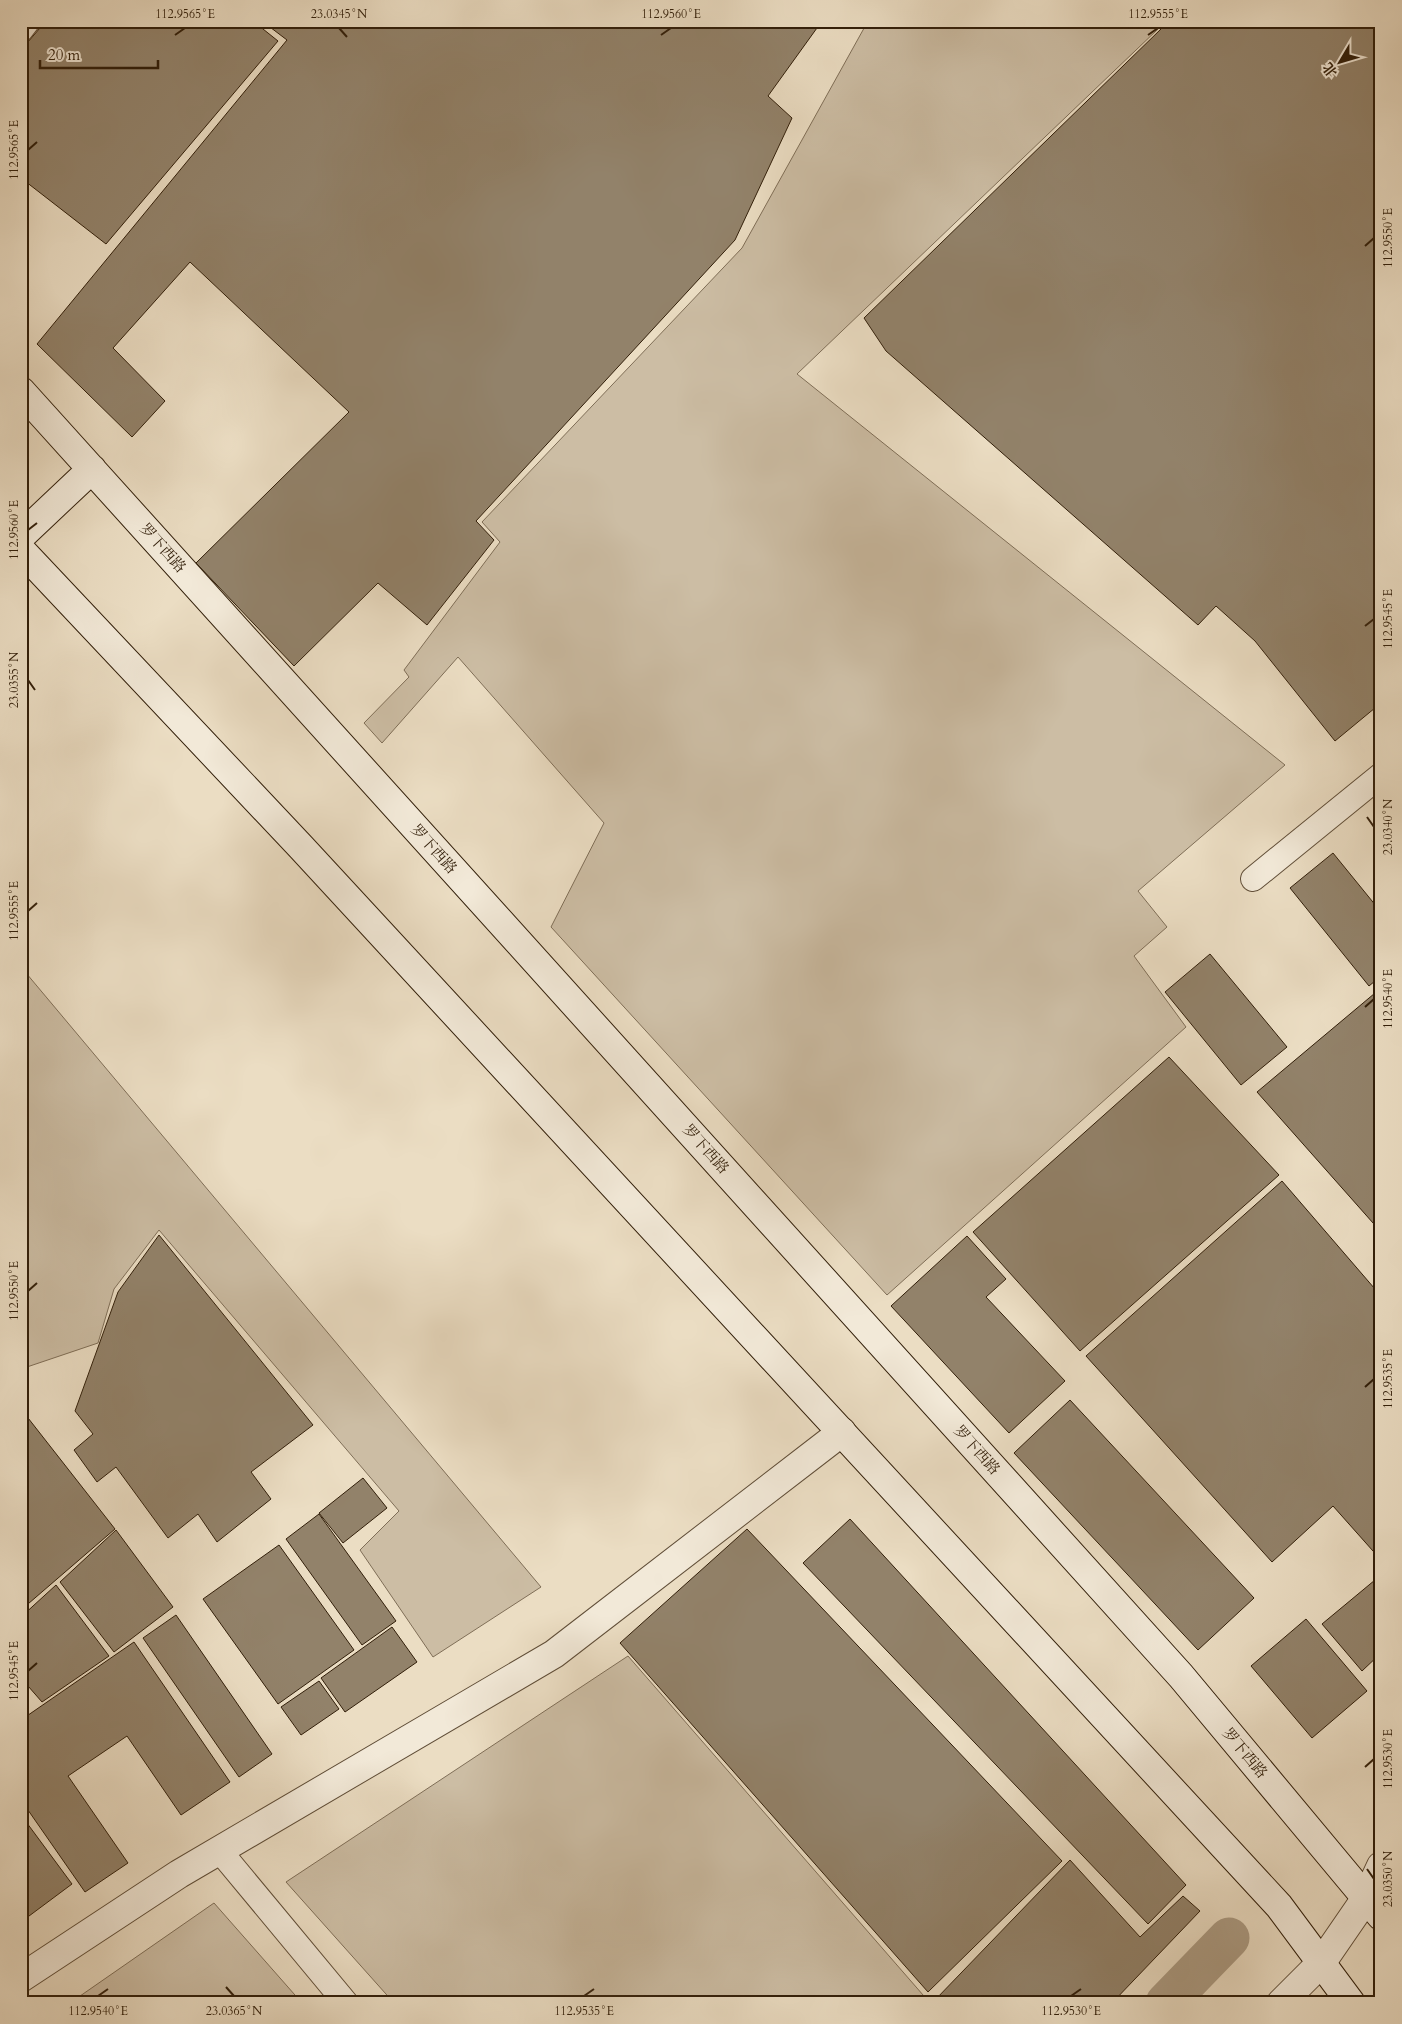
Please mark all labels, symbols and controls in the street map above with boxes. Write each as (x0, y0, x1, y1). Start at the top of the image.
text: 112.9565°E (155, 6, 215, 22)
text: 23.0345°N (311, 6, 368, 22)
text: 112.9560°E (641, 6, 701, 22)
text: 112.9555°E (1128, 6, 1188, 22)
scale bar (40, 38, 158, 70)
north arrow (1314, 38, 1364, 88)
text: 20 m (48, 45, 80, 65)
text: 北 (1318, 58, 1342, 81)
text: 112.9565°E (6, 120, 22, 180)
text: 112.9550°E (1380, 208, 1396, 268)
text: 112.9560°E (6, 500, 22, 560)
street label: 罗下西路 (135, 519, 191, 577)
text: 112.9545°E (1380, 589, 1396, 649)
text: 23.0355°N (6, 651, 22, 708)
text: 23.0340°N (1380, 798, 1396, 855)
street label: 罗下西路 (406, 820, 462, 878)
text: 112.9555°E (6, 881, 22, 941)
text: 112.9540°E (1380, 969, 1396, 1029)
street label: 罗下西路 (678, 1120, 734, 1178)
text: 112.9550°E (6, 1261, 22, 1321)
text: 112.9535°E (1380, 1349, 1396, 1409)
street label: 罗下西路 (949, 1421, 1005, 1479)
text: 112.9545°E (6, 1641, 22, 1701)
street label: 罗下西路 (1218, 1724, 1272, 1782)
text: 112.9530°E (1380, 1729, 1396, 1789)
text: 23.0350°N (1380, 1850, 1396, 1907)
text: 112.9540°E (68, 2003, 128, 2019)
text: 23.0365°N (206, 2003, 263, 2019)
text: 112.9535°E (554, 2003, 614, 2019)
text: 112.9530°E (1041, 2003, 1101, 2019)

